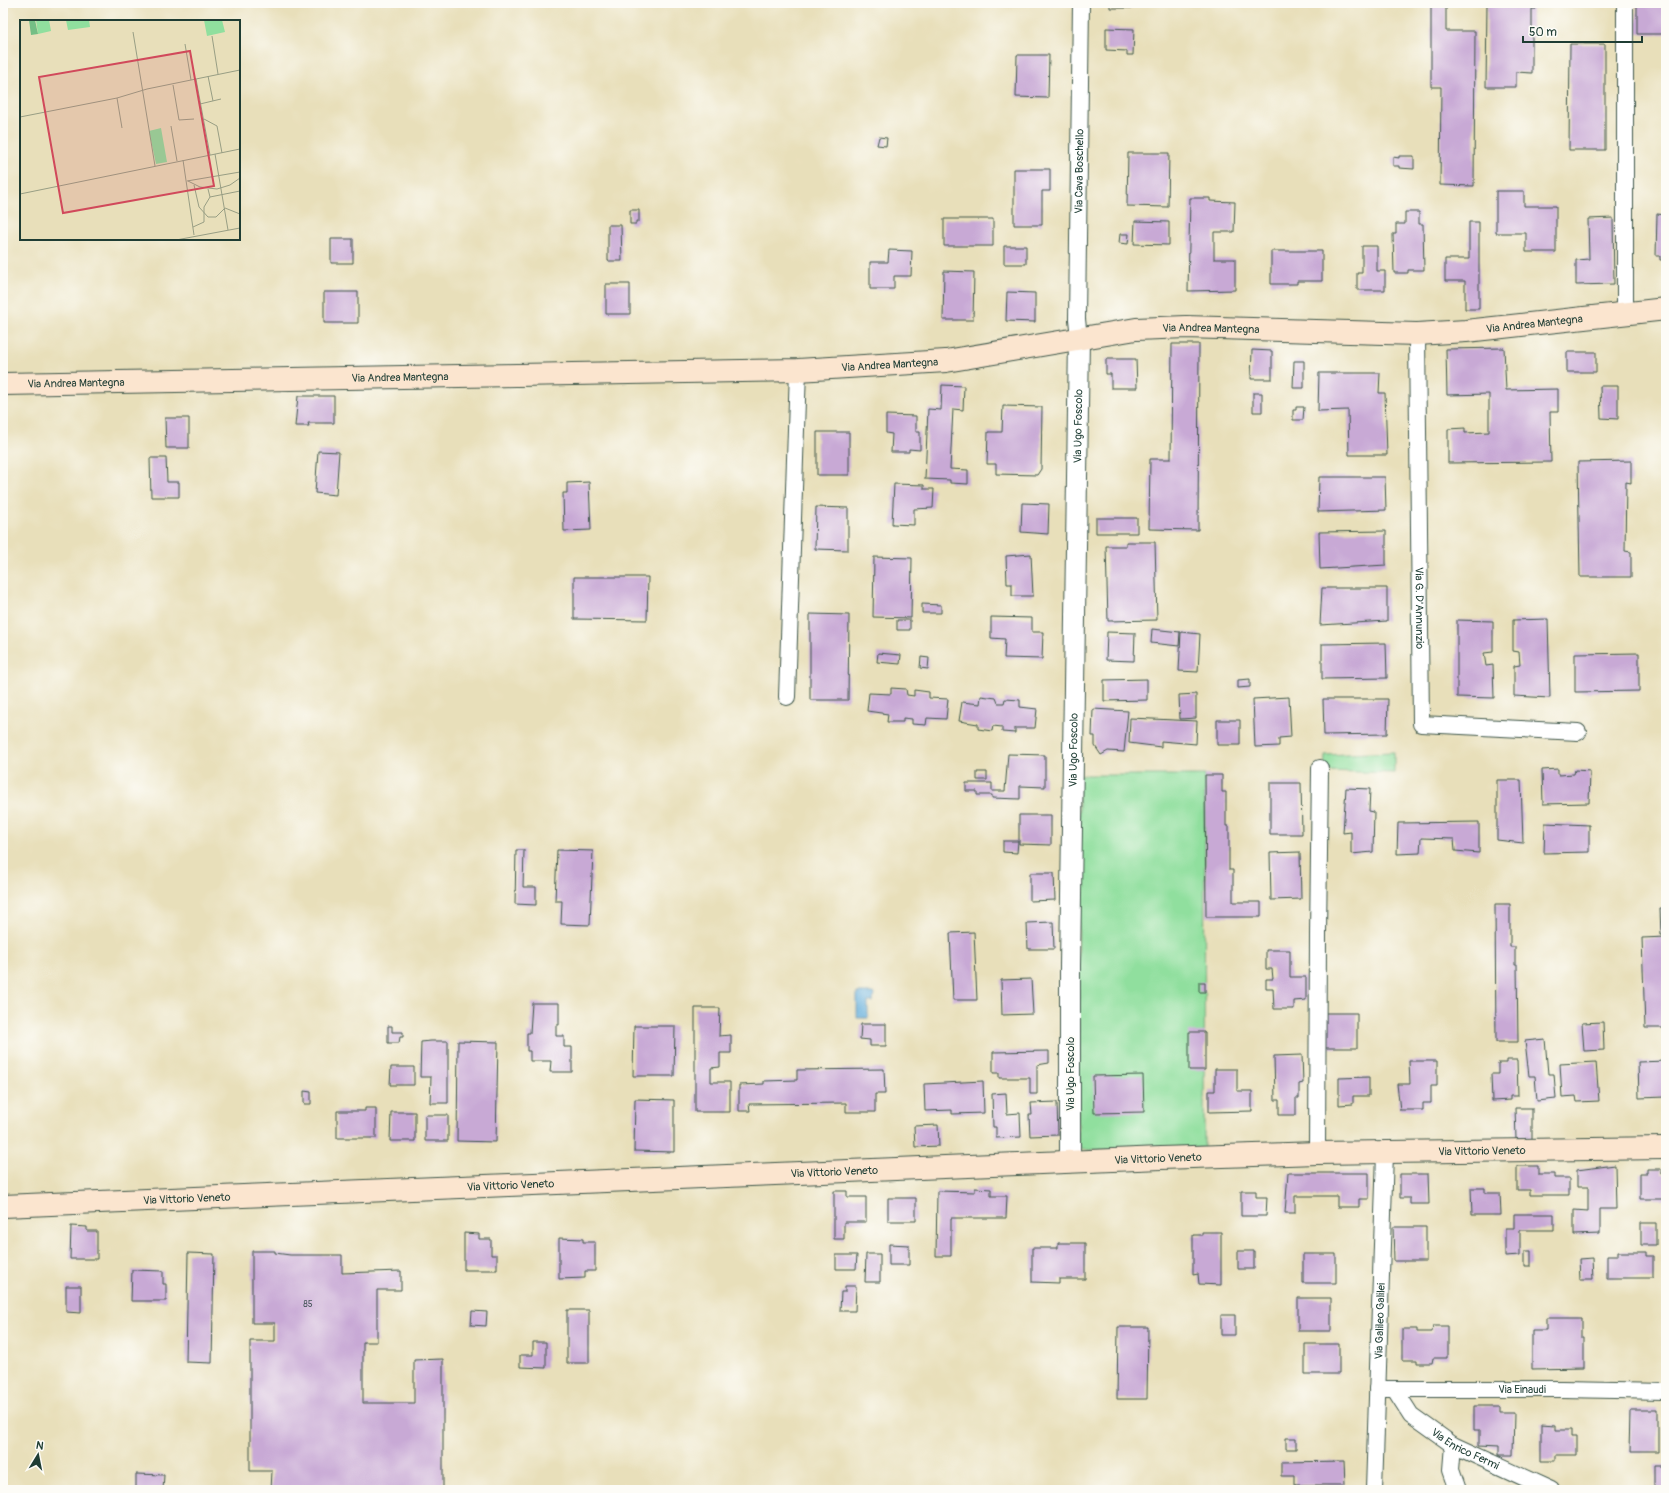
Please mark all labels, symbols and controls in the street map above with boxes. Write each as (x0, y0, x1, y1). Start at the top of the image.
scale bar (1523, 18, 1642, 44)
inset map (20, 20, 240, 240)
text: 50 m (1529, 25, 1557, 40)
street label: Via Cava Boschello (1072, 128, 1086, 214)
street label: Via Andrea Mantegna (1485, 312, 1583, 335)
street label: Via Andrea Mantegna (1162, 320, 1260, 336)
street label: Via Andrea Mantegna (841, 355, 939, 374)
street label: Via Andrea Mantegna (351, 370, 449, 384)
street label: Via Andrea Mantegna (27, 375, 125, 390)
street label: Via Ugo Foscolo (1071, 389, 1085, 463)
street label: Via G. D'Annunzio (1413, 567, 1427, 649)
street label: Via Ugo Foscolo (1066, 713, 1080, 787)
street label: Via Ugo Foscolo (1064, 1037, 1077, 1111)
street label: Via Vittorio Veneto (1438, 1144, 1526, 1158)
street label: Via Vittorio Veneto (1114, 1150, 1202, 1166)
street label: Via Vittorio Veneto (790, 1163, 878, 1180)
street label: Via Vittorio Veneto (467, 1177, 555, 1193)
street label: Via Vittorio Veneto (143, 1190, 231, 1207)
street label: Via Galileo Galilei (1372, 1283, 1387, 1360)
house number: 85 (303, 1299, 313, 1310)
street label: Via Einaudi (1498, 1383, 1546, 1396)
street label: Via Enrico Fermi (1429, 1425, 1501, 1472)
north arrow (18, 1435, 58, 1475)
text: N (35, 1439, 45, 1453)

